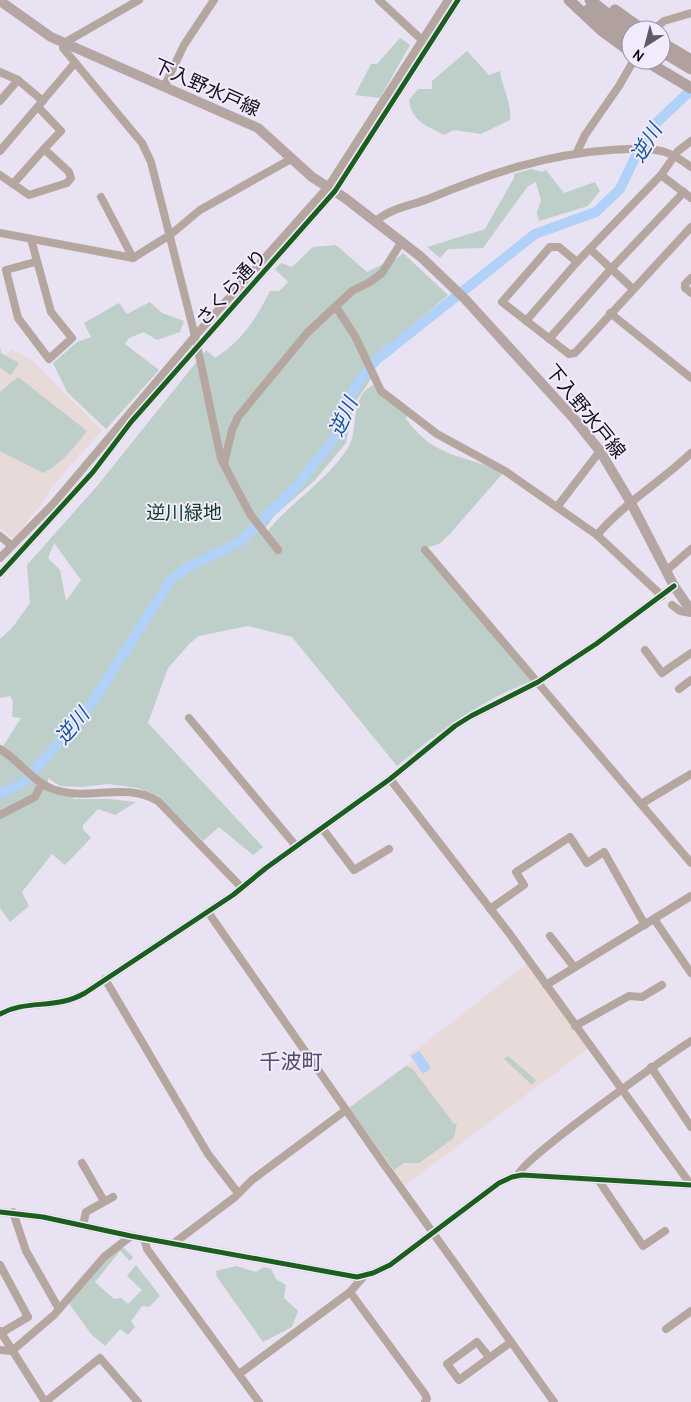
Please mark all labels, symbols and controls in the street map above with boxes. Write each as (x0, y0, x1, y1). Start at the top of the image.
north arrow (621, 20, 671, 70)
text: N (629, 45, 648, 66)
street label: 下入野水戸線 (150, 54, 264, 121)
water label: 逆川 (625, 118, 668, 166)
street label: さくら通り (191, 244, 272, 330)
street label: 下入野水戸線 (541, 360, 630, 463)
water label: 逆川 (324, 392, 363, 440)
park label: 逆川緑地 (146, 501, 222, 524)
water label: 逆川 (50, 701, 95, 749)
district label: 千波町 (260, 1049, 323, 1074)

